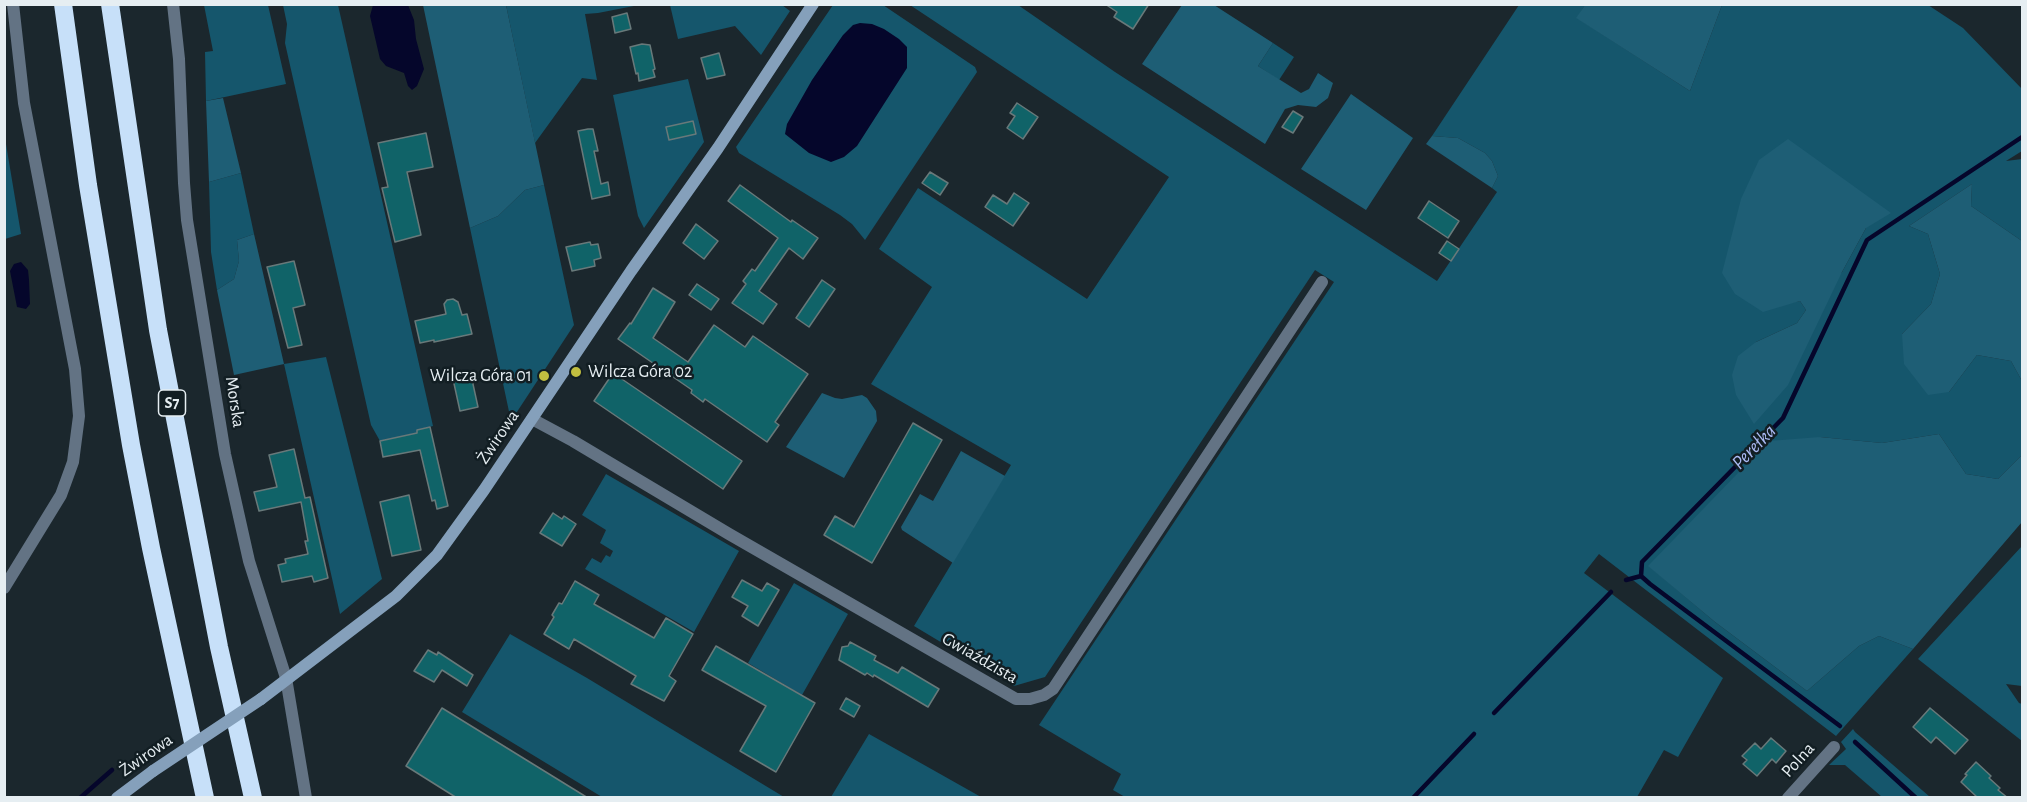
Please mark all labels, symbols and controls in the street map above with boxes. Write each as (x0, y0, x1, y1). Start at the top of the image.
place label: Wilcza Góra 02 (588, 361, 692, 383)
place label: Wilcza Góra 01 (430, 365, 532, 387)
marker: Wilcza Góra 02 (569, 365, 583, 379)
marker: Wilcza Góra 01 (537, 369, 551, 383)
street label: Morska (220, 375, 250, 429)
road number: S7 (158, 390, 186, 416)
street label: Żwirowa (472, 406, 524, 468)
water label: Perełka (1727, 419, 1781, 475)
street label: Gwiaździsta (938, 628, 1022, 688)
street label: Żwirowa (115, 729, 177, 781)
street label: Polna (1777, 738, 1819, 782)

